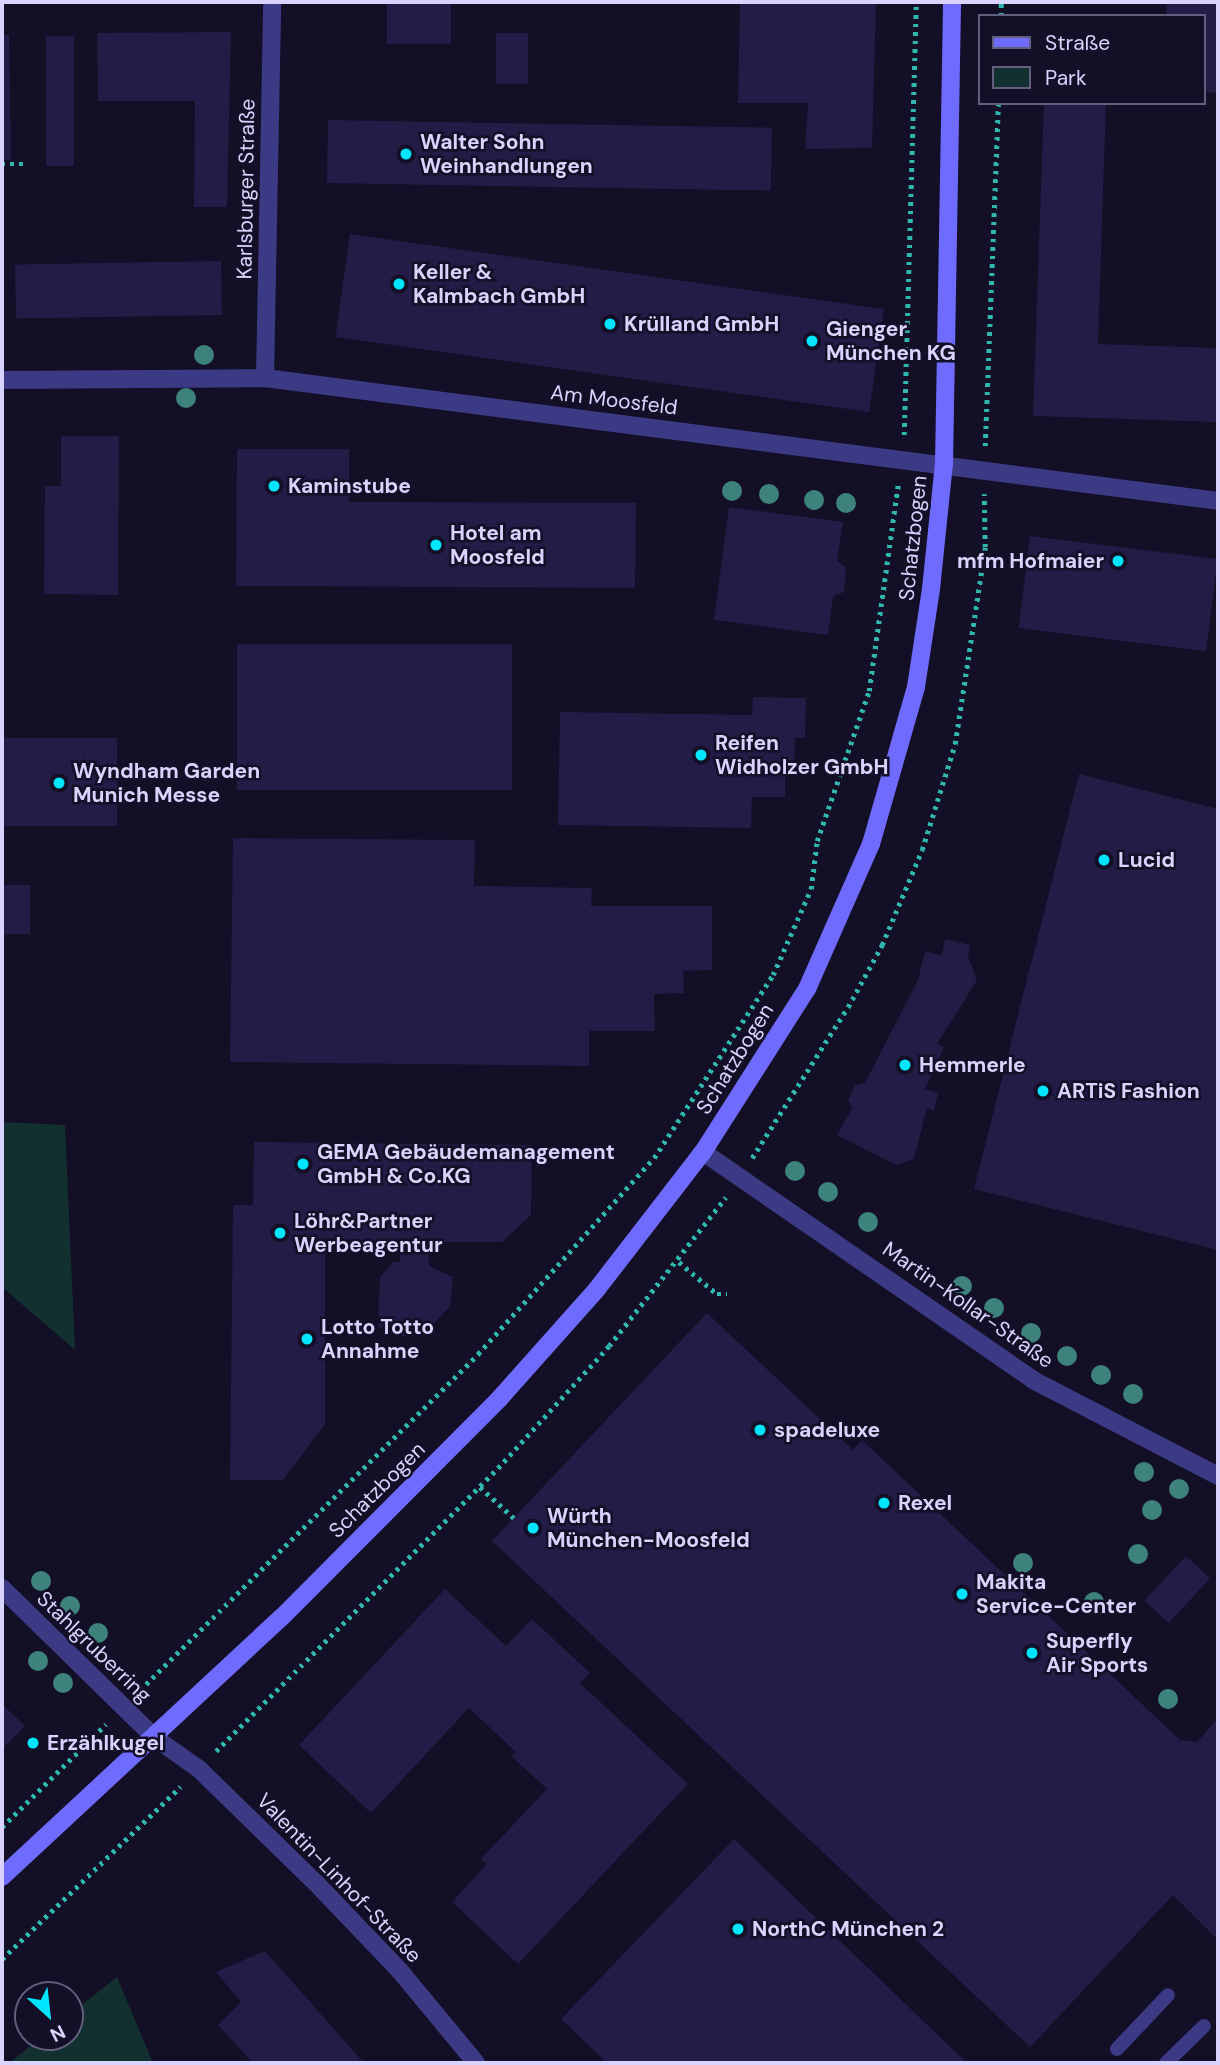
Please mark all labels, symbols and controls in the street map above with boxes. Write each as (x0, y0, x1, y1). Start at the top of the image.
legend (978, 14, 1206, 105)
text: Straße (1045, 29, 1110, 57)
text: Park (1045, 64, 1086, 92)
street label: Karlsburger Straße (232, 98, 260, 280)
place label: Walter Sohn Weinhandlungen (420, 129, 593, 179)
marker: Walter Sohn Weinhandlungen (398, 146, 414, 162)
place label: Keller & Kalmbach GmbH (413, 259, 585, 309)
marker: Keller & Kalmbach GmbH (391, 276, 407, 292)
place label: Krülland GmbH (624, 311, 779, 337)
marker: Krülland GmbH (602, 316, 618, 332)
place label: Gienger München KG (826, 316, 956, 366)
marker: Gienger München KG (804, 333, 820, 349)
street label: Am Moosfeld (549, 380, 679, 420)
place label: Kaminstube (288, 473, 411, 499)
street label: Schatzbogen (894, 474, 932, 602)
marker: Kaminstube (266, 478, 282, 494)
place label: Hotel am Moosfeld (450, 520, 545, 570)
marker: Hotel am Moosfeld (428, 537, 444, 553)
place label: mfm Hofmaier (957, 548, 1104, 574)
marker: mfm Hofmaier (1110, 553, 1126, 569)
place label: Reifen Widholzer GmbH (715, 730, 889, 780)
marker: Reifen Widholzer GmbH (693, 747, 709, 763)
place label: Wyndham Garden Munich Messe (73, 758, 260, 808)
marker: Wyndham Garden Munich Messe (51, 775, 67, 791)
place label: Lucid (1118, 847, 1175, 873)
marker: Lucid (1096, 852, 1112, 868)
street label: Schatzbogen (691, 999, 779, 1119)
place label: Hemmerle (919, 1052, 1026, 1078)
marker: Hemmerle (897, 1057, 913, 1073)
place label: ARTiS Fashion (1057, 1078, 1200, 1104)
marker: ARTiS Fashion (1035, 1083, 1051, 1099)
place label: GEMA Gebäudemanagement GmbH & Co.KG (317, 1139, 615, 1189)
marker: GEMA Gebäudemanagement GmbH & Co.KG (295, 1156, 311, 1172)
place label: Löhr&Partner Werbeagentur (294, 1208, 442, 1258)
marker: Löhr&Partner Werbeagentur (272, 1225, 288, 1241)
street label: Martin-Kollar-Straße (878, 1237, 1058, 1373)
place label: Lotto Totto Annahme (321, 1314, 434, 1364)
marker: Lotto Totto Annahme (299, 1331, 315, 1347)
place label: spadeluxe (774, 1417, 880, 1443)
marker: spadeluxe (752, 1422, 768, 1438)
street label: Schatzbogen (324, 1437, 430, 1543)
place label: Rexel (898, 1490, 952, 1516)
marker: Rexel (876, 1495, 892, 1511)
place label: Würth München-Moosfeld (547, 1503, 750, 1553)
marker: Würth München-Moosfeld (525, 1520, 541, 1536)
place label: Makita Service-Center (976, 1569, 1136, 1619)
street label: Stahlgruberring (31, 1586, 157, 1708)
marker: Makita Service-Center (954, 1586, 970, 1602)
place label: Superfly Air Sports (1046, 1628, 1148, 1678)
marker: Superfly Air Sports (1024, 1645, 1040, 1661)
place label: Erzählkugel (47, 1730, 164, 1756)
marker: Erzählkugel (25, 1735, 41, 1751)
street label: Valentin-Linhof-Straße (251, 1788, 427, 1968)
place label: NorthC München 2 (752, 1916, 944, 1942)
marker: NorthC München 2 (730, 1921, 746, 1937)
north arrow (14, 1981, 84, 2051)
text: N (46, 2019, 70, 2048)

